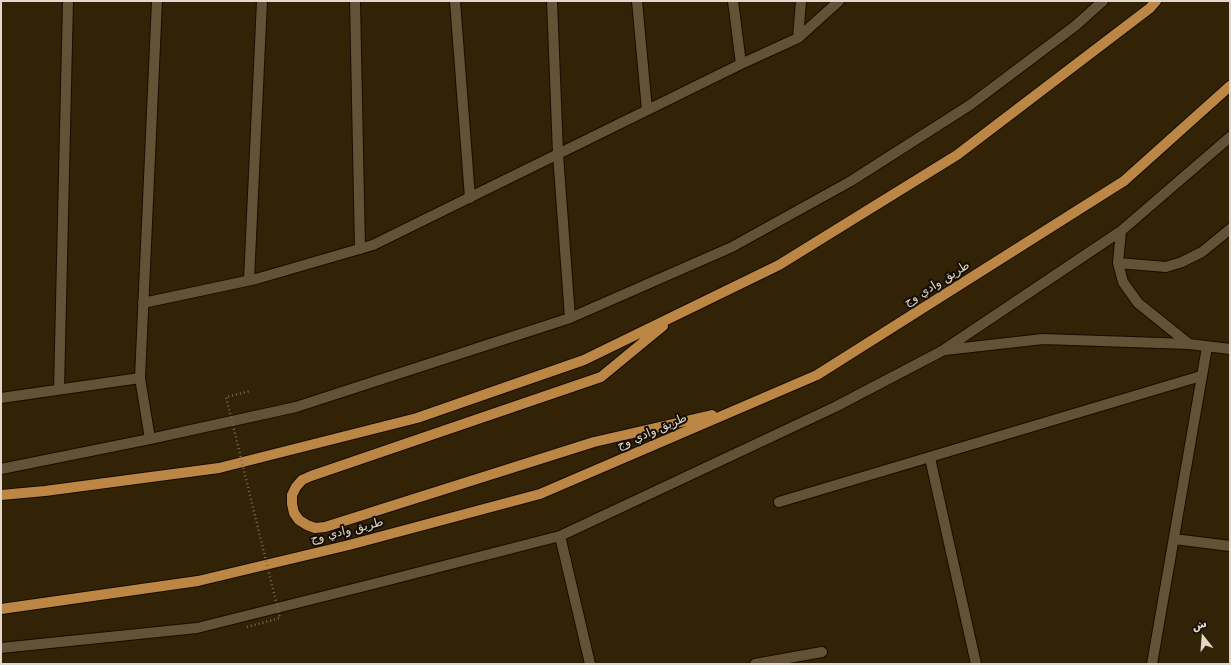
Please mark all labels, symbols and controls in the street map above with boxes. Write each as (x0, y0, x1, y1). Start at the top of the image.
street label: طريق وادي وج (902, 258, 972, 310)
street label: طريق وادي وج (615, 411, 689, 453)
street label: طريق وادي وج (309, 515, 385, 547)
north arrow (1183, 617, 1223, 657)
text: ش (1190, 617, 1209, 633)

